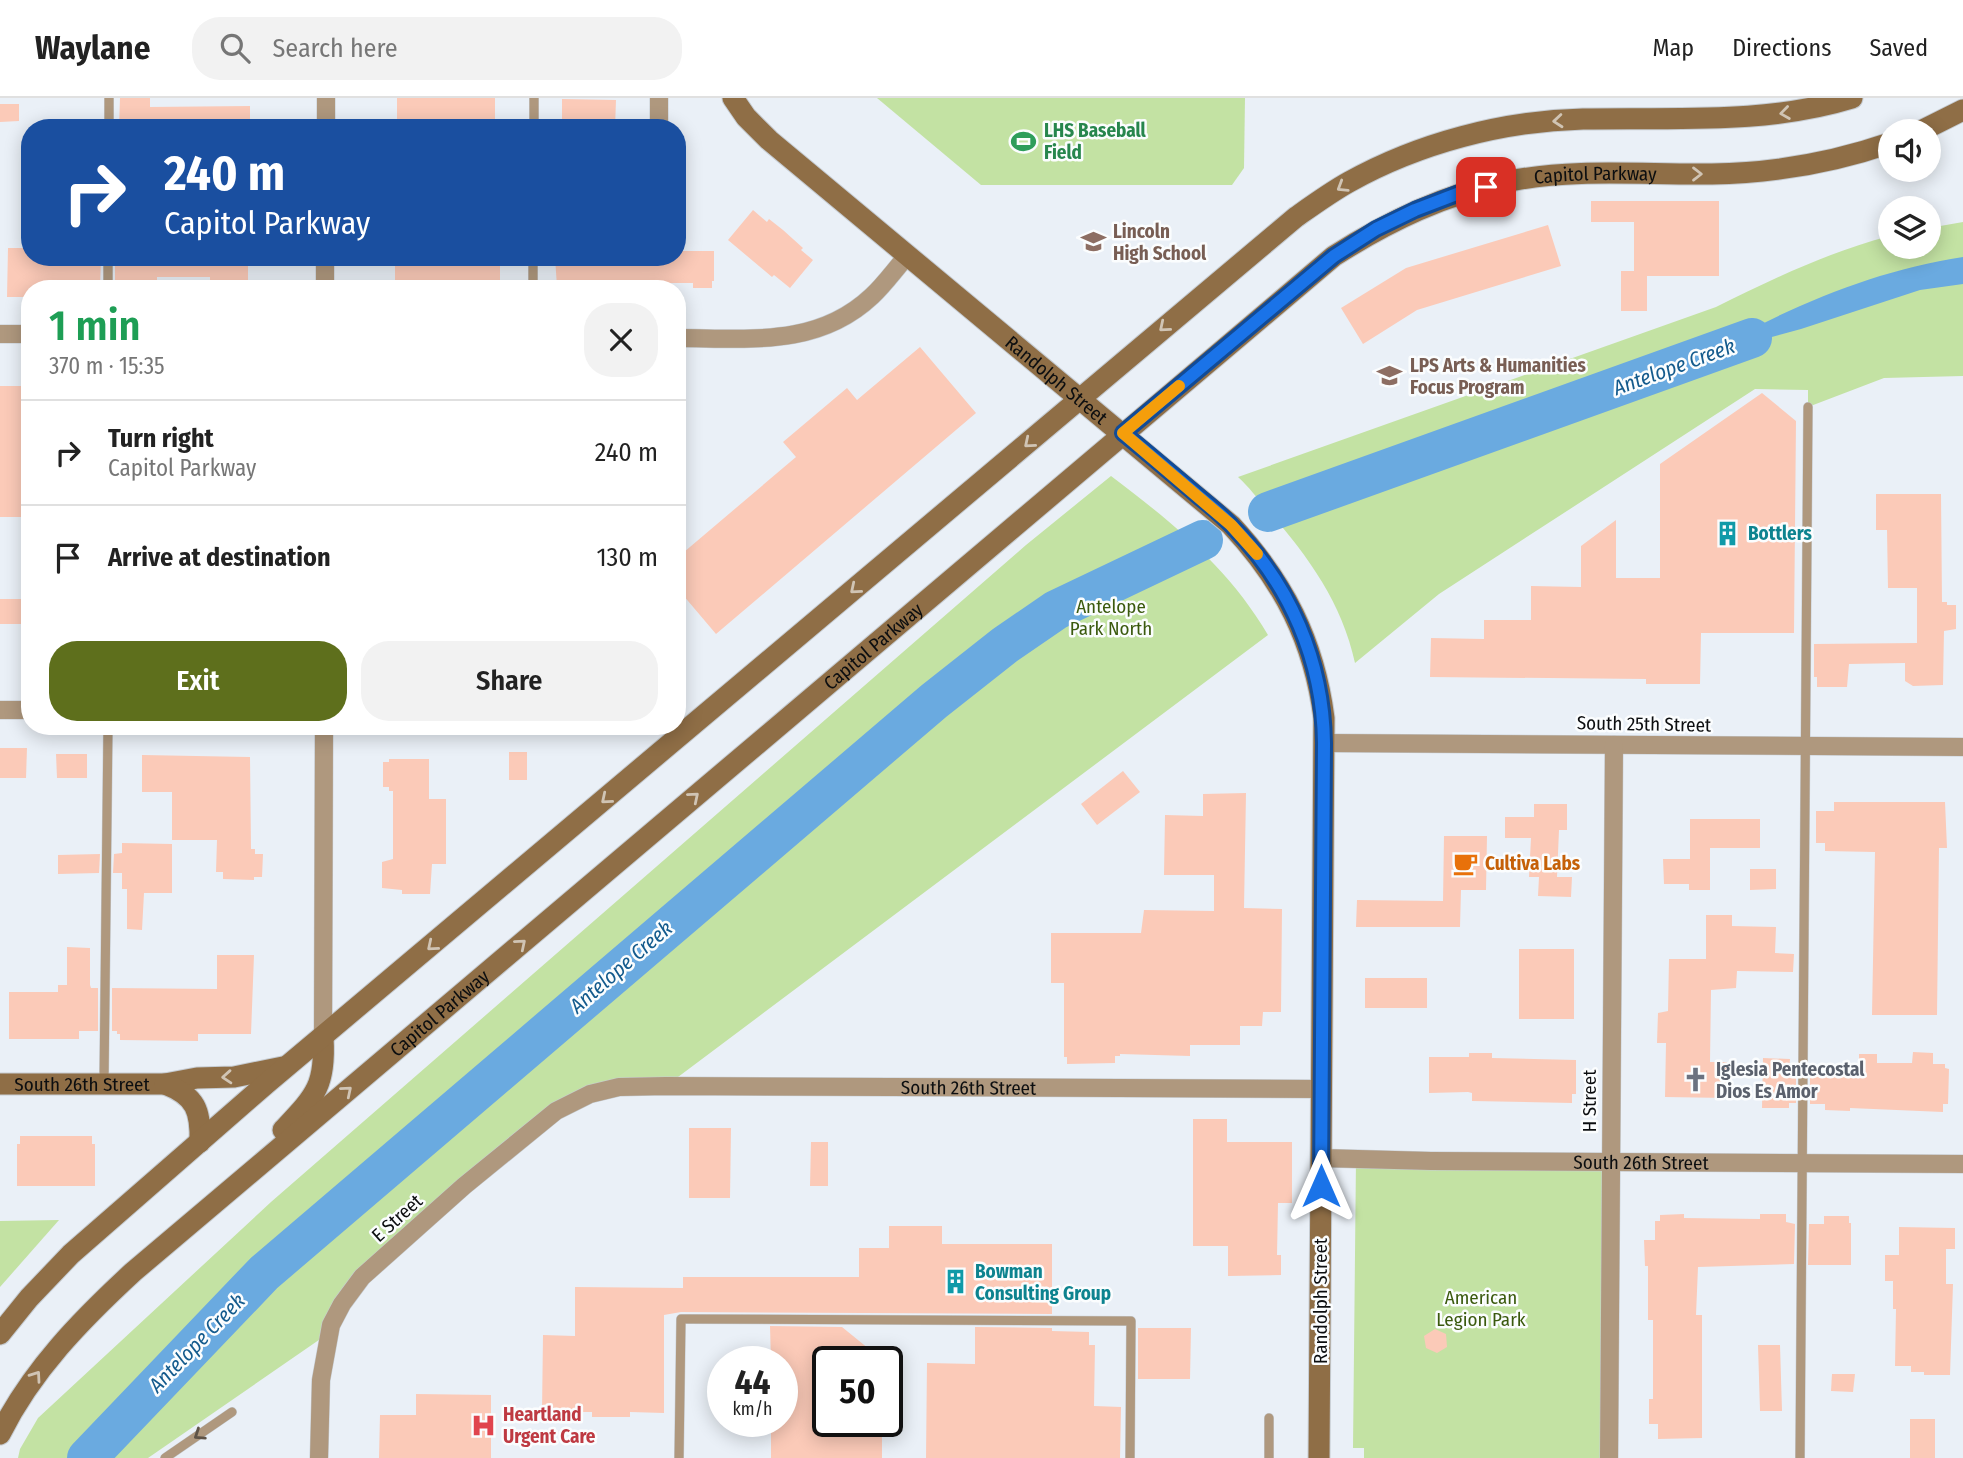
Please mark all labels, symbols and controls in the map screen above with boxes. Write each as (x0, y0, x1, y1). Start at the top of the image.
search box (192, 17, 682, 80)
text: Waylane (35, 28, 150, 68)
icon: search (216, 29, 254, 67)
text: Search here (272, 33, 398, 64)
text: Map (1653, 34, 1694, 62)
text: Directions (1732, 34, 1831, 62)
text: Saved (1869, 34, 1928, 62)
one-way arrow (1779, 105, 1791, 120)
one-way arrow (1552, 113, 1563, 128)
place label: LHS Baseball Field (1044, 119, 1147, 164)
map controls (1878, 119, 1941, 259)
button: sound (1878, 119, 1941, 182)
sports icon: LHS Baseball Field (1010, 127, 1038, 155)
text: 240 m (164, 144, 285, 203)
icon: right (49, 147, 140, 238)
pin (1456, 157, 1516, 217)
street label: Capitol Parkway (1533, 161, 1657, 188)
one-way arrow (1693, 166, 1703, 182)
icon: arrive (1467, 168, 1505, 206)
one-way arrow (1337, 178, 1350, 191)
button: layers (1878, 196, 1941, 259)
text: Capitol Parkway (164, 204, 370, 242)
place label: Lincoln High School (1113, 220, 1207, 265)
school or university icon: Lincoln High School (1079, 228, 1107, 256)
text: 1 min (49, 301, 140, 351)
button: close (584, 303, 658, 377)
one-way arrow (1159, 319, 1172, 332)
street label: Randolph Street (1001, 331, 1113, 429)
water label: Antelope Creek (1609, 333, 1738, 401)
text: 370 m · 15:35 (49, 352, 165, 380)
place label: LPS Arts & Humanities Focus Program (1410, 354, 1586, 399)
school or university icon: LPS Arts & Humanities Focus Program (1376, 362, 1404, 390)
text: Turn right (108, 423, 214, 454)
icon: right (49, 434, 87, 472)
one-way arrow (1024, 435, 1037, 447)
text: 240 m (595, 437, 658, 468)
text: Capitol Parkway (108, 454, 256, 482)
building icon: Bottlers (1714, 519, 1742, 547)
place label: Bottlers (1748, 522, 1812, 545)
icon: arrive (49, 539, 87, 577)
text: Arrive at destination (108, 542, 331, 573)
text: 130 m (596, 542, 658, 573)
one-way arrow (850, 581, 863, 594)
park label: Antelope Park North (1070, 595, 1152, 640)
street label: Capitol Parkway (819, 597, 928, 694)
button: Exit (49, 641, 347, 721)
button: Share (361, 641, 658, 721)
street label: South 25th Street (1577, 711, 1712, 737)
one-way arrow (601, 791, 614, 803)
one-way arrow (686, 793, 699, 805)
cafe icon: Cultiva Labs (1451, 849, 1479, 877)
place label: Cultiva Labs (1485, 852, 1581, 875)
water label: Antelope Creek (564, 915, 678, 1019)
one-way arrow (428, 938, 441, 950)
one-way arrow (512, 940, 525, 952)
street label: Capitol Parkway (385, 964, 494, 1061)
place label: Iglesia Pentecostal Dios Es Amor (1716, 1058, 1865, 1103)
church icon: Iglesia Pentecostal Dios Es Amor (1682, 1066, 1710, 1094)
one-way arrow (221, 1069, 232, 1084)
street label: H Street (1578, 1069, 1601, 1132)
street label: South 26th Street (14, 1073, 150, 1096)
street label: South 26th Street (901, 1076, 1037, 1099)
one-way arrow (339, 1087, 352, 1099)
position arrow (1284, 1149, 1358, 1223)
street label: South 26th Street (1573, 1150, 1709, 1174)
street label: E Street (367, 1189, 428, 1247)
street label: Randolph Street (1309, 1237, 1332, 1364)
place label: Bowman Consulting Group (975, 1260, 1111, 1305)
building icon: Bowman Consulting Group (941, 1268, 969, 1296)
park label: American Legion Park (1436, 1286, 1526, 1331)
water label: Antelope Creek (143, 1288, 251, 1399)
speed limit sign: 50 (812, 1346, 903, 1437)
text: 44 (735, 1361, 770, 1403)
one-way arrow (28, 1372, 40, 1384)
text: km/h (732, 1398, 773, 1420)
place label: Heartland Urgent Care (503, 1403, 596, 1448)
hospital icon: Heartland Urgent Care (469, 1411, 497, 1439)
one-way arrow (193, 1427, 206, 1440)

